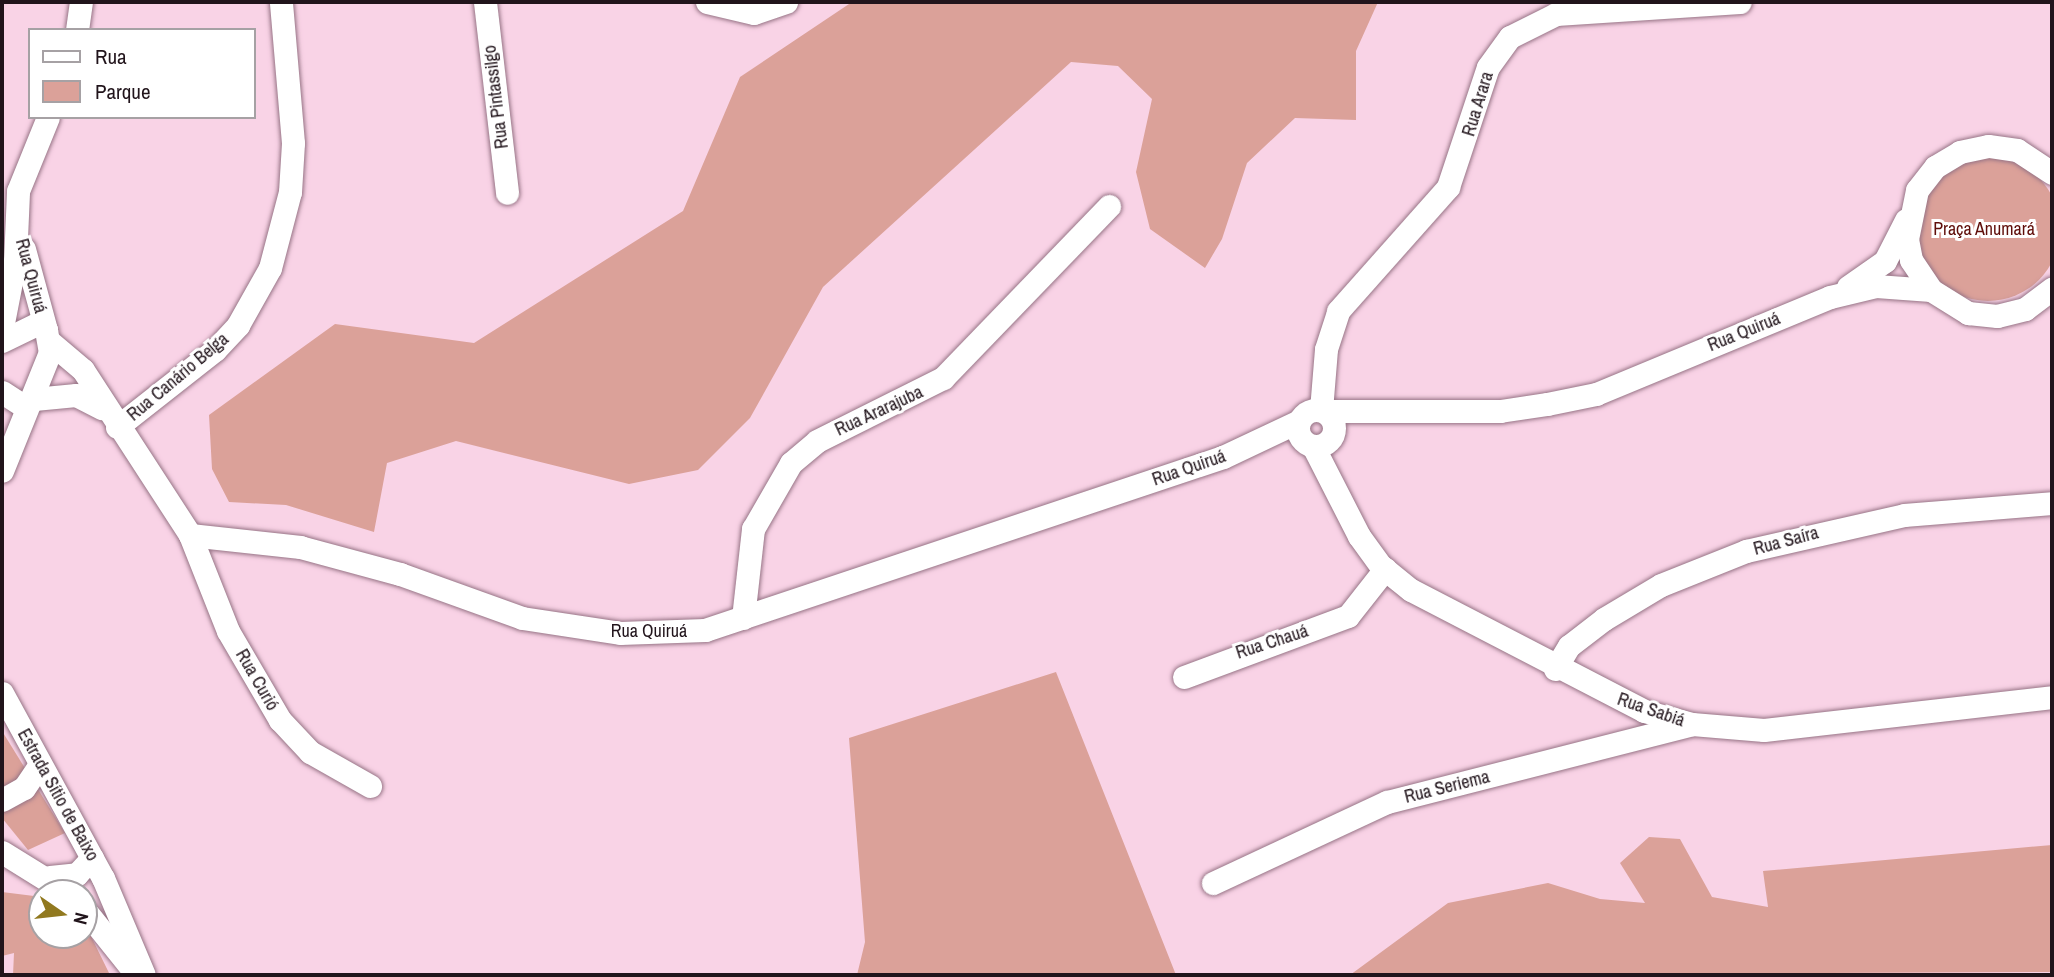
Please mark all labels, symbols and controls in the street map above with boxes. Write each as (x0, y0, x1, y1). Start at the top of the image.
legend (28, 28, 256, 119)
text: Rua (95, 42, 127, 71)
street label: Rua Pintassilgo (479, 44, 513, 150)
street label: Rua Arara (1458, 69, 1498, 139)
text: Parque (95, 77, 151, 106)
park label: Praça Anumará (1933, 218, 2035, 240)
street label: Rua Quiruá (11, 236, 51, 316)
street label: Rua Quiruá (1705, 308, 1783, 356)
street label: Rua Canário Belga (123, 328, 233, 426)
street label: Rua Ararajuba (831, 381, 927, 441)
street label: Rua Quiruá (1149, 445, 1229, 491)
street label: Rua Saíra (1751, 522, 1821, 560)
street label: Rua Quiruá (611, 620, 687, 642)
street label: Rua Chauá (1233, 620, 1311, 664)
street label: Rua Curió (231, 645, 283, 715)
street label: Rua Sabiá (1615, 688, 1687, 732)
street label: Estrada Sítio de Baixo (13, 725, 103, 865)
street label: Rua Seriema (1402, 766, 1492, 808)
north arrow (28, 879, 98, 949)
text: N (67, 910, 95, 927)

